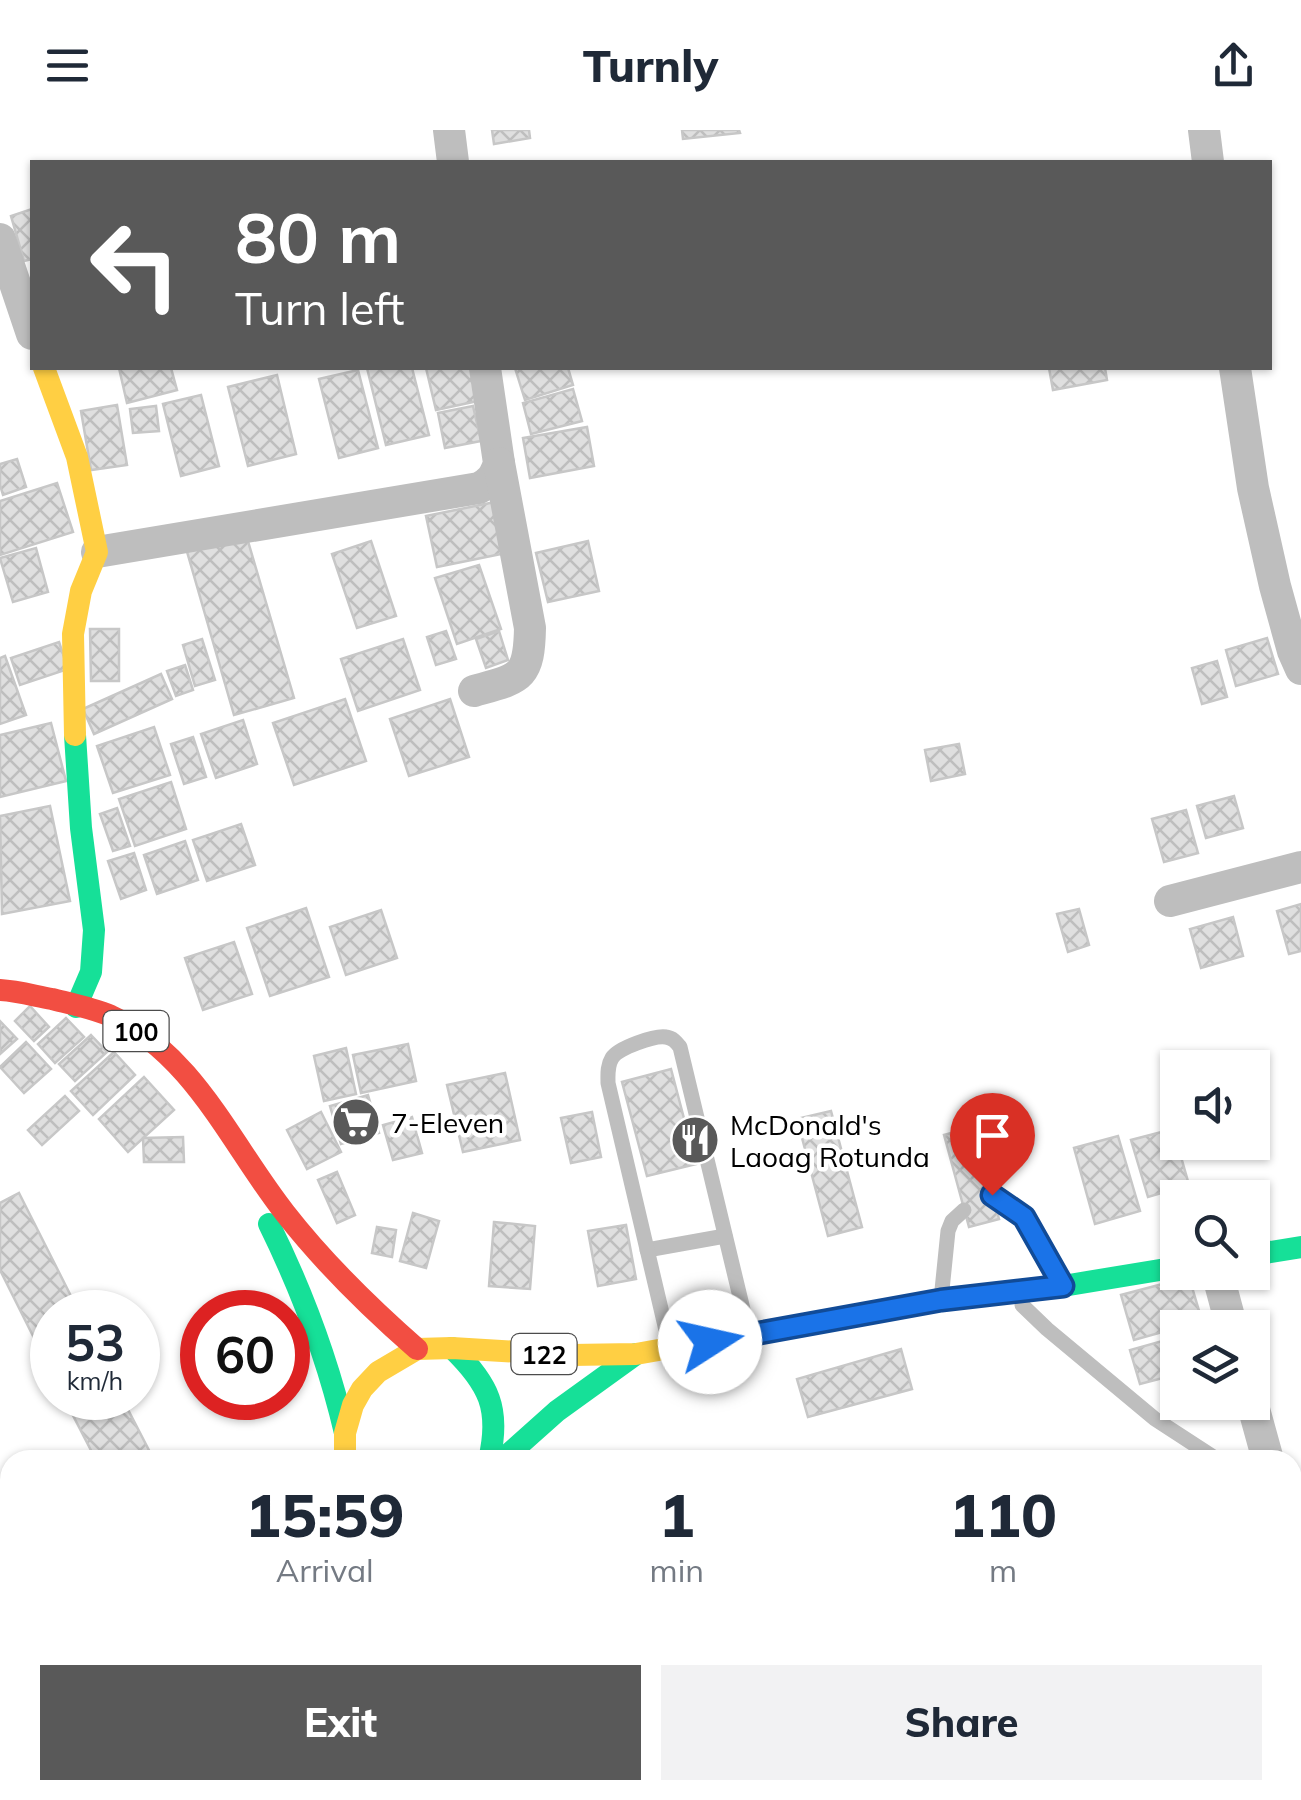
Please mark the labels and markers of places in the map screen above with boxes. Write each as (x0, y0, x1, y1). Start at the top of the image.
pin (950, 1093, 1035, 1196)
supermarket icon: 7-Eleven (330, 1096, 382, 1148)
place label: 7-Eleven (391, 1105, 504, 1140)
place label: McDonald's Laoag Rotunda (730, 1107, 930, 1174)
restaurant icon: McDonald's Laoag Rotunda (669, 1114, 721, 1166)

